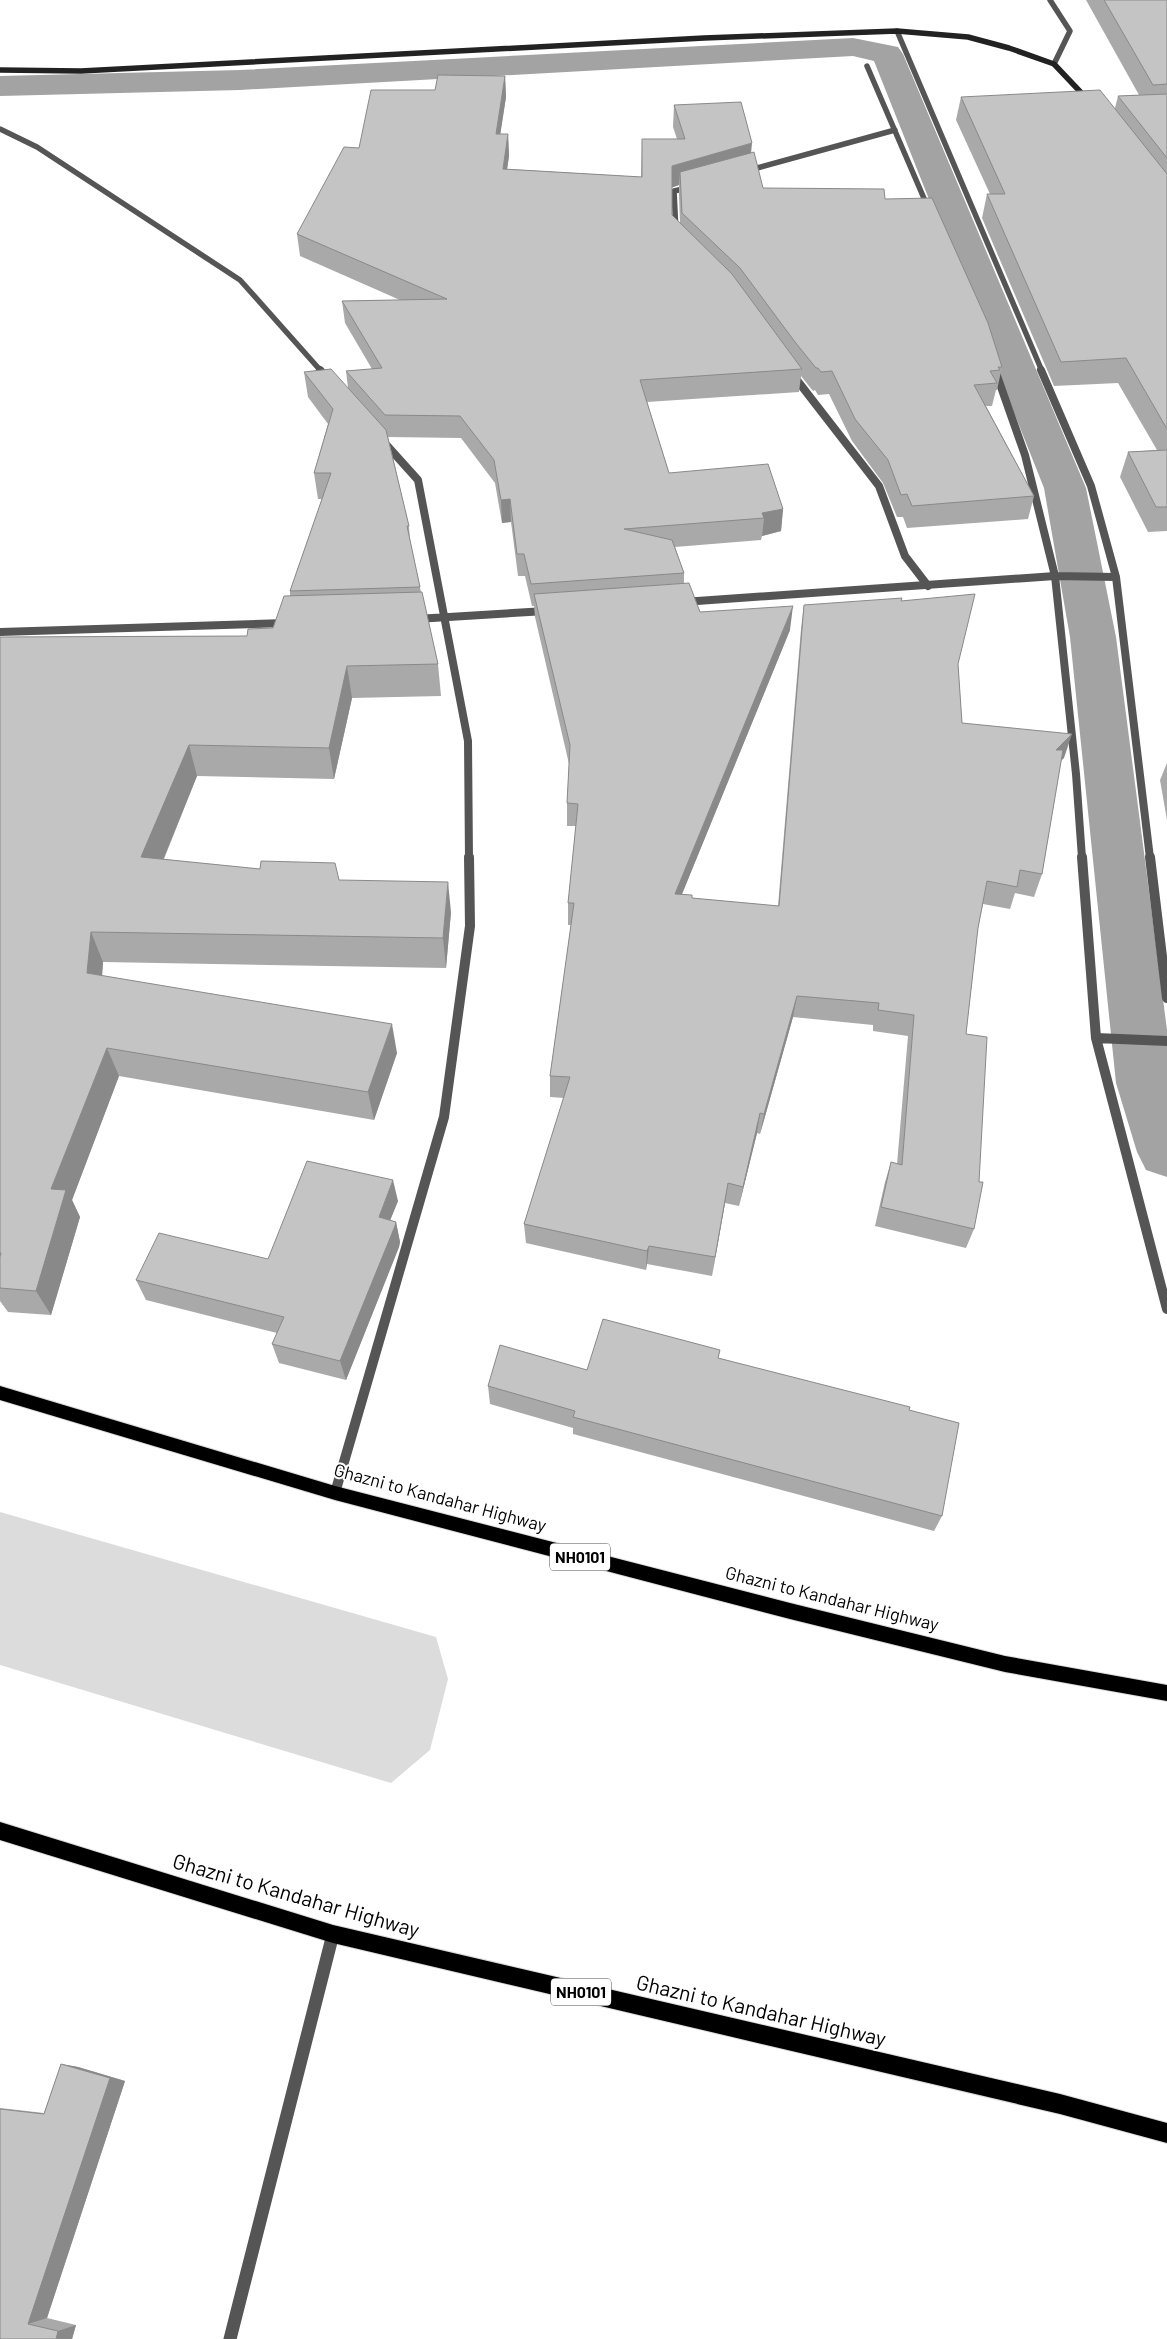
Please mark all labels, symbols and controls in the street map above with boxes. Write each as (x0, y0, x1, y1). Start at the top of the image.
street label: Ghazni to Kandahar Highway (332, 1458, 549, 1536)
road number: NH0101 (550, 1544, 610, 1570)
street label: Ghazni to Kandahar Highway (723, 1561, 941, 1635)
street label: Ghazni to Kandahar Highway (170, 1847, 423, 1942)
street label: Ghazni to Kandahar Highway (634, 1969, 889, 2051)
road number: NH0101 (551, 1978, 611, 2005)

